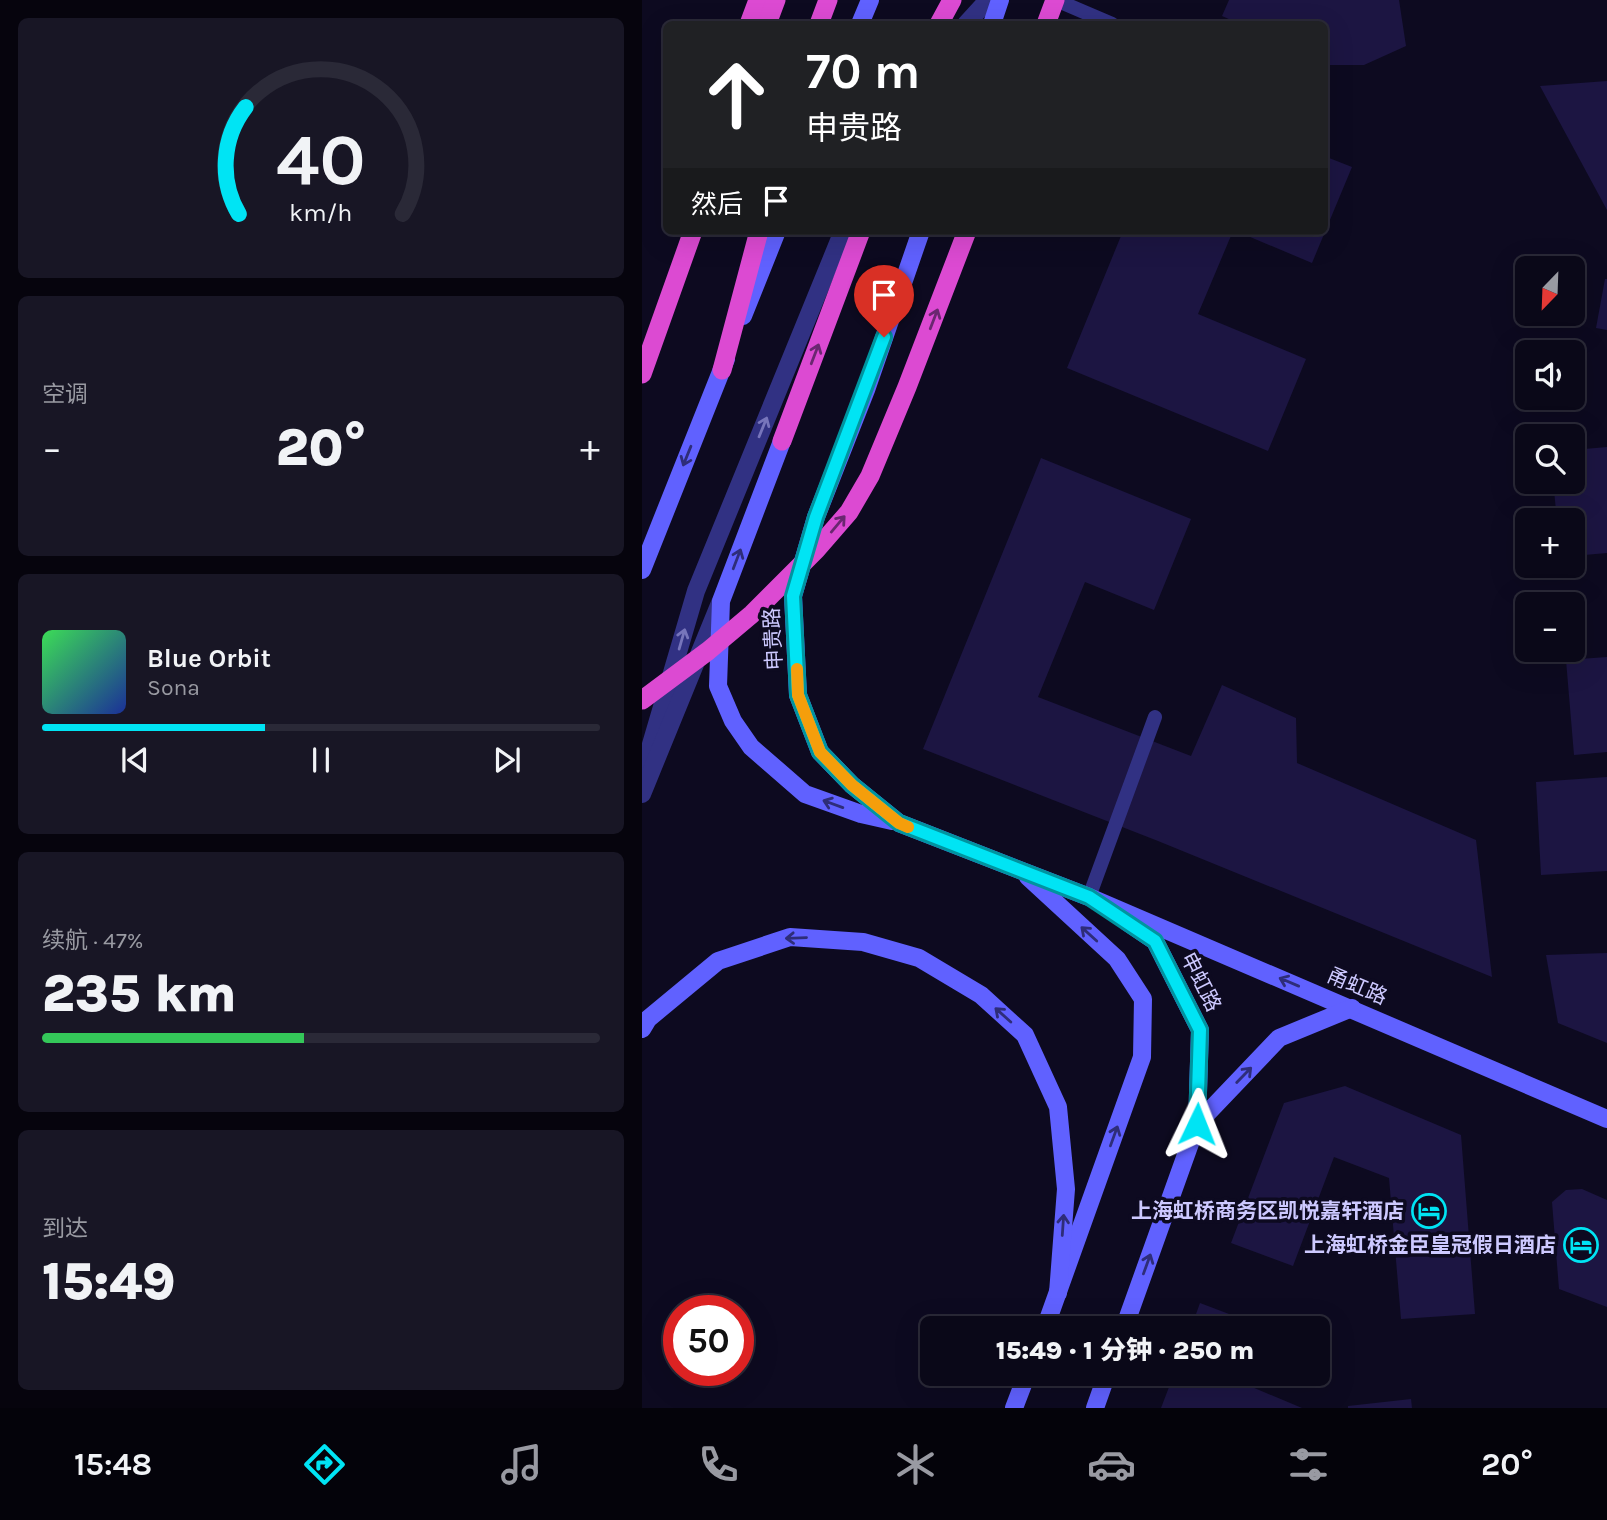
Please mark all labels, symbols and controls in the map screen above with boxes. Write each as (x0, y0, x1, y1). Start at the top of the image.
text: 70 m (806, 43, 920, 100)
icon: ahead (691, 49, 782, 140)
text: 申贵路 (806, 110, 902, 147)
text: 40 (276, 117, 366, 202)
icon: arrive (757, 182, 795, 220)
text: 然后 (691, 189, 743, 220)
text: km/h (289, 198, 353, 227)
north arrow (1515, 256, 1585, 326)
map controls (1515, 256, 1585, 662)
pin (854, 265, 914, 337)
icon: arrive (865, 276, 903, 314)
one-way arrow (928, 308, 941, 330)
button: sound (1515, 340, 1585, 410)
one-way arrow (809, 343, 822, 365)
text: 空调 (42, 381, 88, 408)
one-way arrow (758, 416, 771, 438)
text: 20° (276, 417, 366, 478)
button: search (1515, 424, 1585, 494)
text: − (42, 426, 62, 471)
text: + (580, 426, 600, 471)
one-way arrow (680, 444, 693, 466)
button: + (1515, 508, 1585, 578)
one-way arrow (831, 516, 846, 534)
one-way arrow (732, 549, 745, 570)
button: − (1515, 592, 1585, 662)
street label: 申贵路 (759, 607, 787, 671)
one-way arrow (676, 628, 689, 650)
text: Blue Orbit (147, 643, 271, 674)
text: Sona (147, 674, 200, 701)
icon: previous (116, 741, 154, 779)
icon: pause (302, 741, 340, 779)
icon: next (488, 741, 526, 779)
one-way arrow (823, 797, 845, 809)
one-way arrow (1081, 926, 1099, 942)
text: 续航 · 47% (42, 927, 143, 954)
one-way arrow (785, 932, 808, 945)
street label: 申虹路 (1176, 948, 1226, 1016)
text: 235 km (42, 963, 237, 1024)
street label: 甬虹路 (1323, 963, 1391, 1009)
one-way arrow (1279, 975, 1300, 988)
one-way arrow (994, 1007, 1012, 1023)
one-way arrow (1235, 1067, 1252, 1084)
position arrow (1160, 1087, 1234, 1161)
one-way arrow (1109, 1126, 1121, 1148)
hotel icon: 上海虹桥商务区凯悦嘉轩酒店 (1410, 1192, 1448, 1230)
place label: 上海虹桥商务区凯悦嘉轩酒店 (1131, 1199, 1404, 1223)
one-way arrow (1057, 1214, 1070, 1237)
text: 到达 (42, 1215, 88, 1242)
hotel icon: 上海虹桥金臣皇冠假日酒店 (1562, 1226, 1600, 1264)
place label: 上海虹桥金臣皇冠假日酒店 (1304, 1233, 1556, 1257)
text: 15:49 (42, 1251, 176, 1312)
one-way arrow (1141, 1253, 1154, 1275)
speed limit sign: 50 (663, 1295, 754, 1386)
text: 15:49 · 1 分钟 · 250 m (996, 1335, 1254, 1366)
icon: directions (300, 1440, 349, 1489)
icon: music (497, 1440, 546, 1489)
icon: phone (694, 1440, 743, 1489)
icon: climate (891, 1440, 940, 1489)
icon: car (1087, 1440, 1136, 1489)
icon: filters (1284, 1440, 1333, 1489)
text: 15:48 (74, 1446, 152, 1483)
text: 20° (1481, 1446, 1533, 1483)

